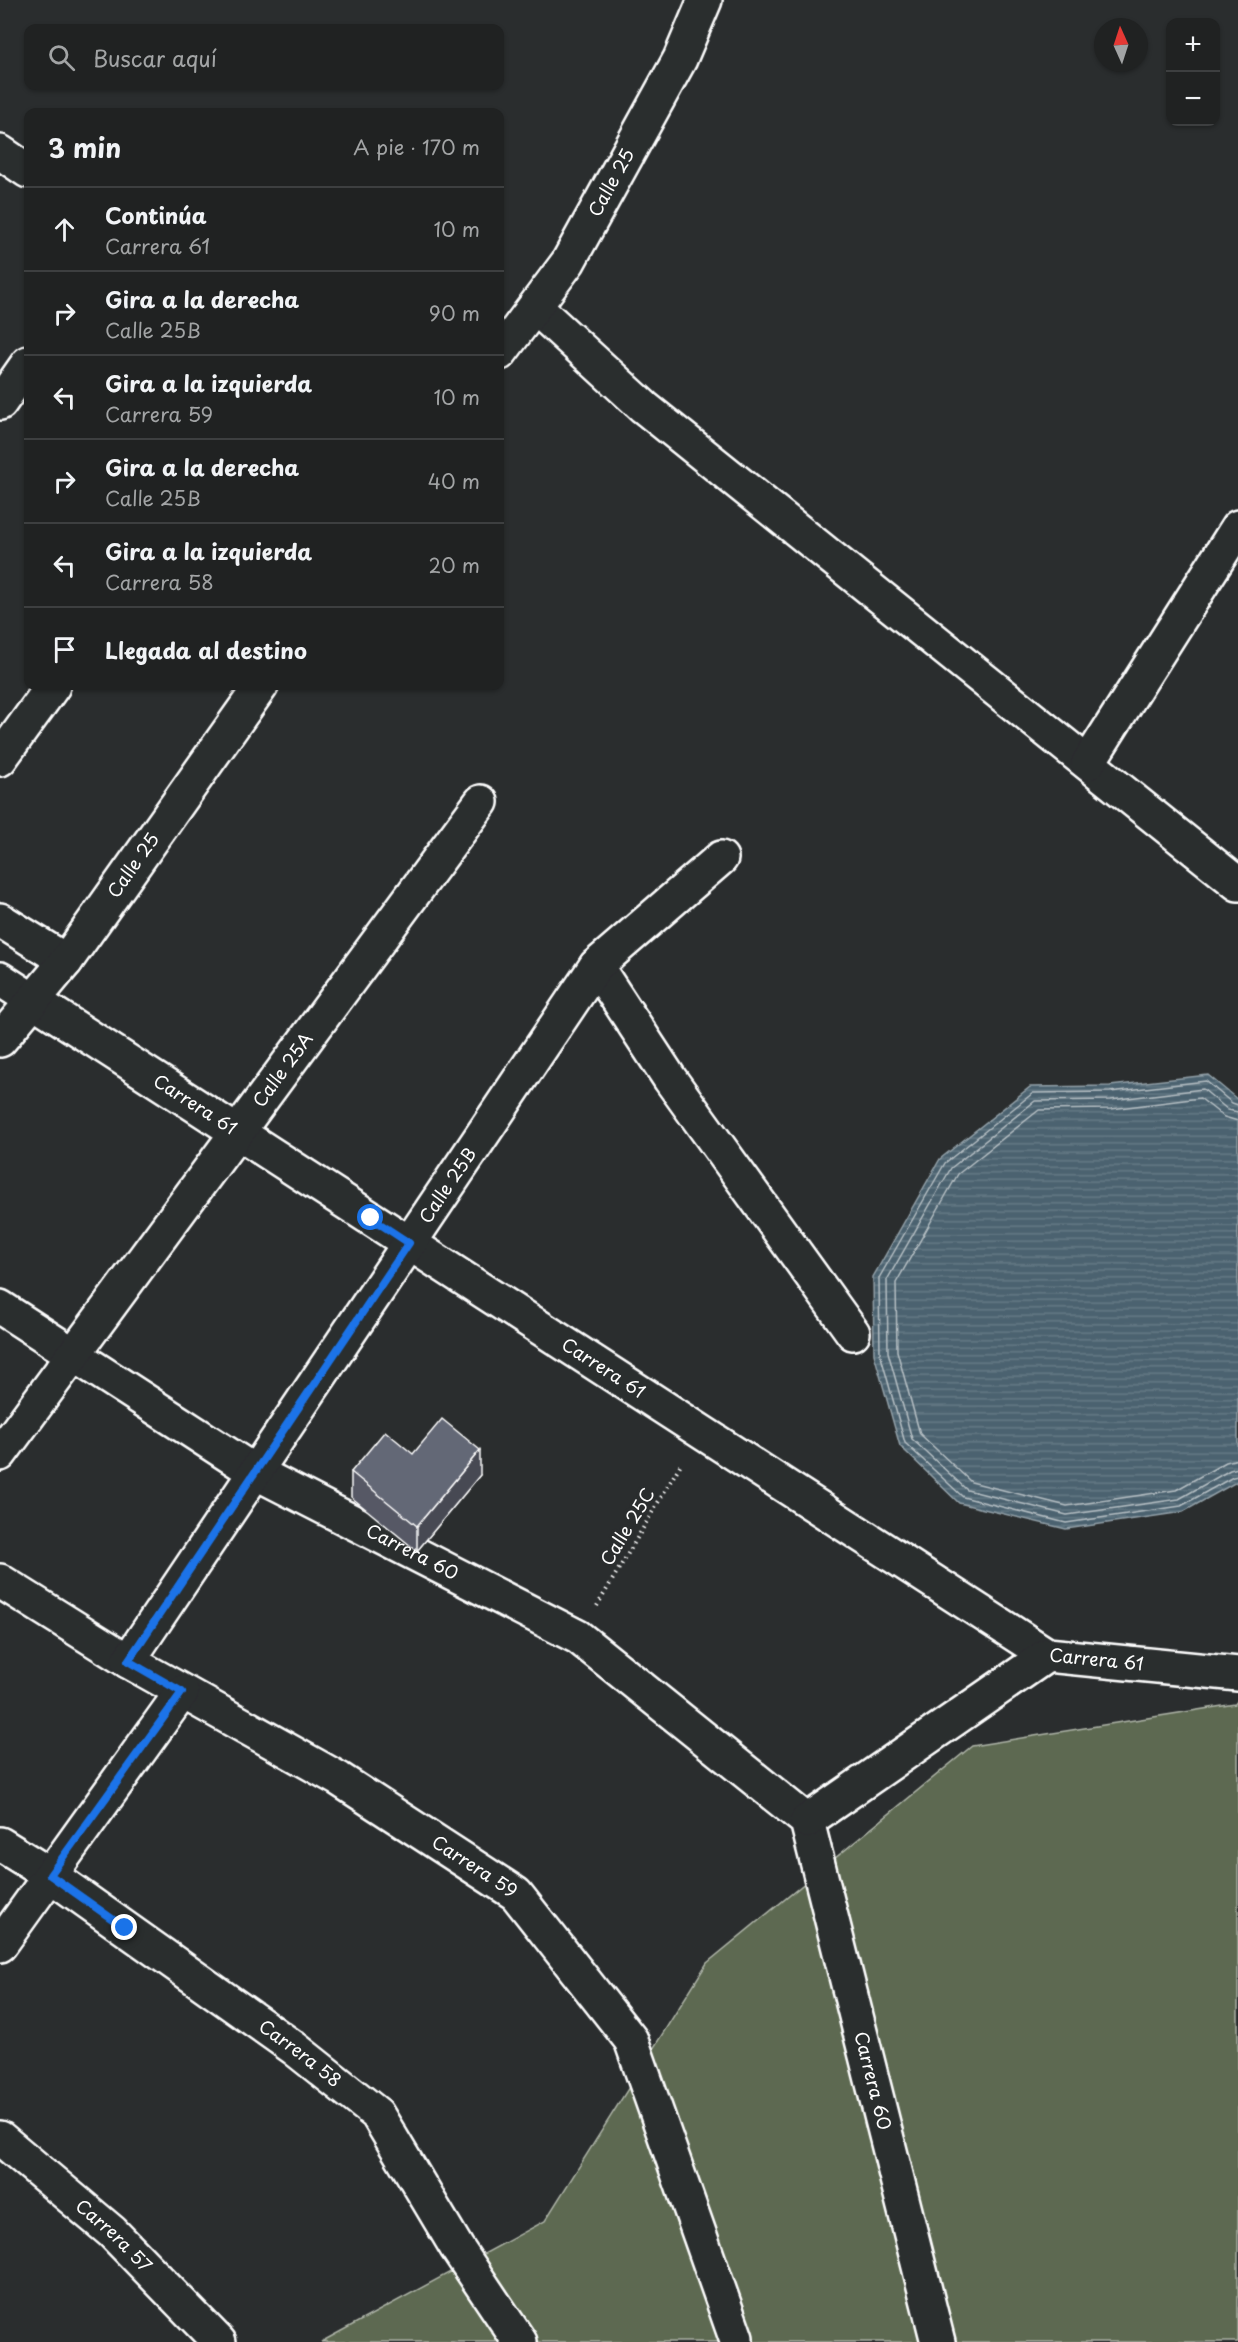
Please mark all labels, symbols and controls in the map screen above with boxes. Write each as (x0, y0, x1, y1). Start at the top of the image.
north arrow (1094, 18, 1148, 72)
map controls (1166, 18, 1220, 126)
button: + (1166, 18, 1220, 72)
search box (24, 24, 504, 90)
icon: search (45, 41, 78, 74)
text: Buscar aquí (93, 41, 217, 74)
button: − (1166, 72, 1220, 126)
text: 3 min (48, 128, 121, 167)
text: A pie · 170 m (353, 132, 480, 162)
street label: Calle 25 (581, 143, 640, 221)
text: Continúa (105, 198, 207, 231)
icon: ahead (48, 213, 81, 246)
text: 10 m (433, 214, 480, 244)
text: Carrera 61 (105, 231, 210, 261)
text: Gira a la derecha (105, 282, 299, 315)
icon: right (48, 297, 81, 330)
text: 90 m (429, 298, 480, 328)
text: Calle 25B (105, 315, 201, 345)
text: Gira a la izquierda (105, 366, 312, 399)
icon: left (48, 381, 81, 414)
text: 10 m (433, 382, 480, 412)
text: Carrera 59 (105, 399, 213, 429)
text: Gira a la derecha (105, 450, 299, 483)
icon: right (48, 465, 81, 498)
text: 40 m (428, 466, 480, 496)
text: Calle 25B (105, 483, 201, 513)
text: Gira a la izquierda (105, 534, 312, 567)
icon: left (48, 549, 81, 582)
text: 20 m (428, 550, 480, 580)
text: Carrera 58 (105, 567, 214, 597)
icon: arrive (48, 633, 81, 666)
text: Llegada al destino (105, 633, 307, 666)
street label: Calle 25 (100, 826, 165, 903)
street label: Calle 25A (245, 1026, 319, 1112)
street label: Carrera 61 (149, 1067, 243, 1141)
street label: Calle 25B (411, 1142, 482, 1228)
route start (357, 1204, 383, 1230)
street label: Carrera 61 (557, 1330, 651, 1404)
street label: Calle 25C (593, 1482, 661, 1570)
street label: Carrera 60 (362, 1516, 464, 1586)
street label: Carrera 61 (1048, 1640, 1145, 1677)
street label: Carrera 59 (427, 1828, 523, 1903)
route end (111, 1914, 137, 1940)
street label: Carrera 58 (254, 2012, 348, 2093)
street label: Carrera 60 (848, 2028, 899, 2132)
street label: Carrera 57 (70, 2192, 159, 2278)

